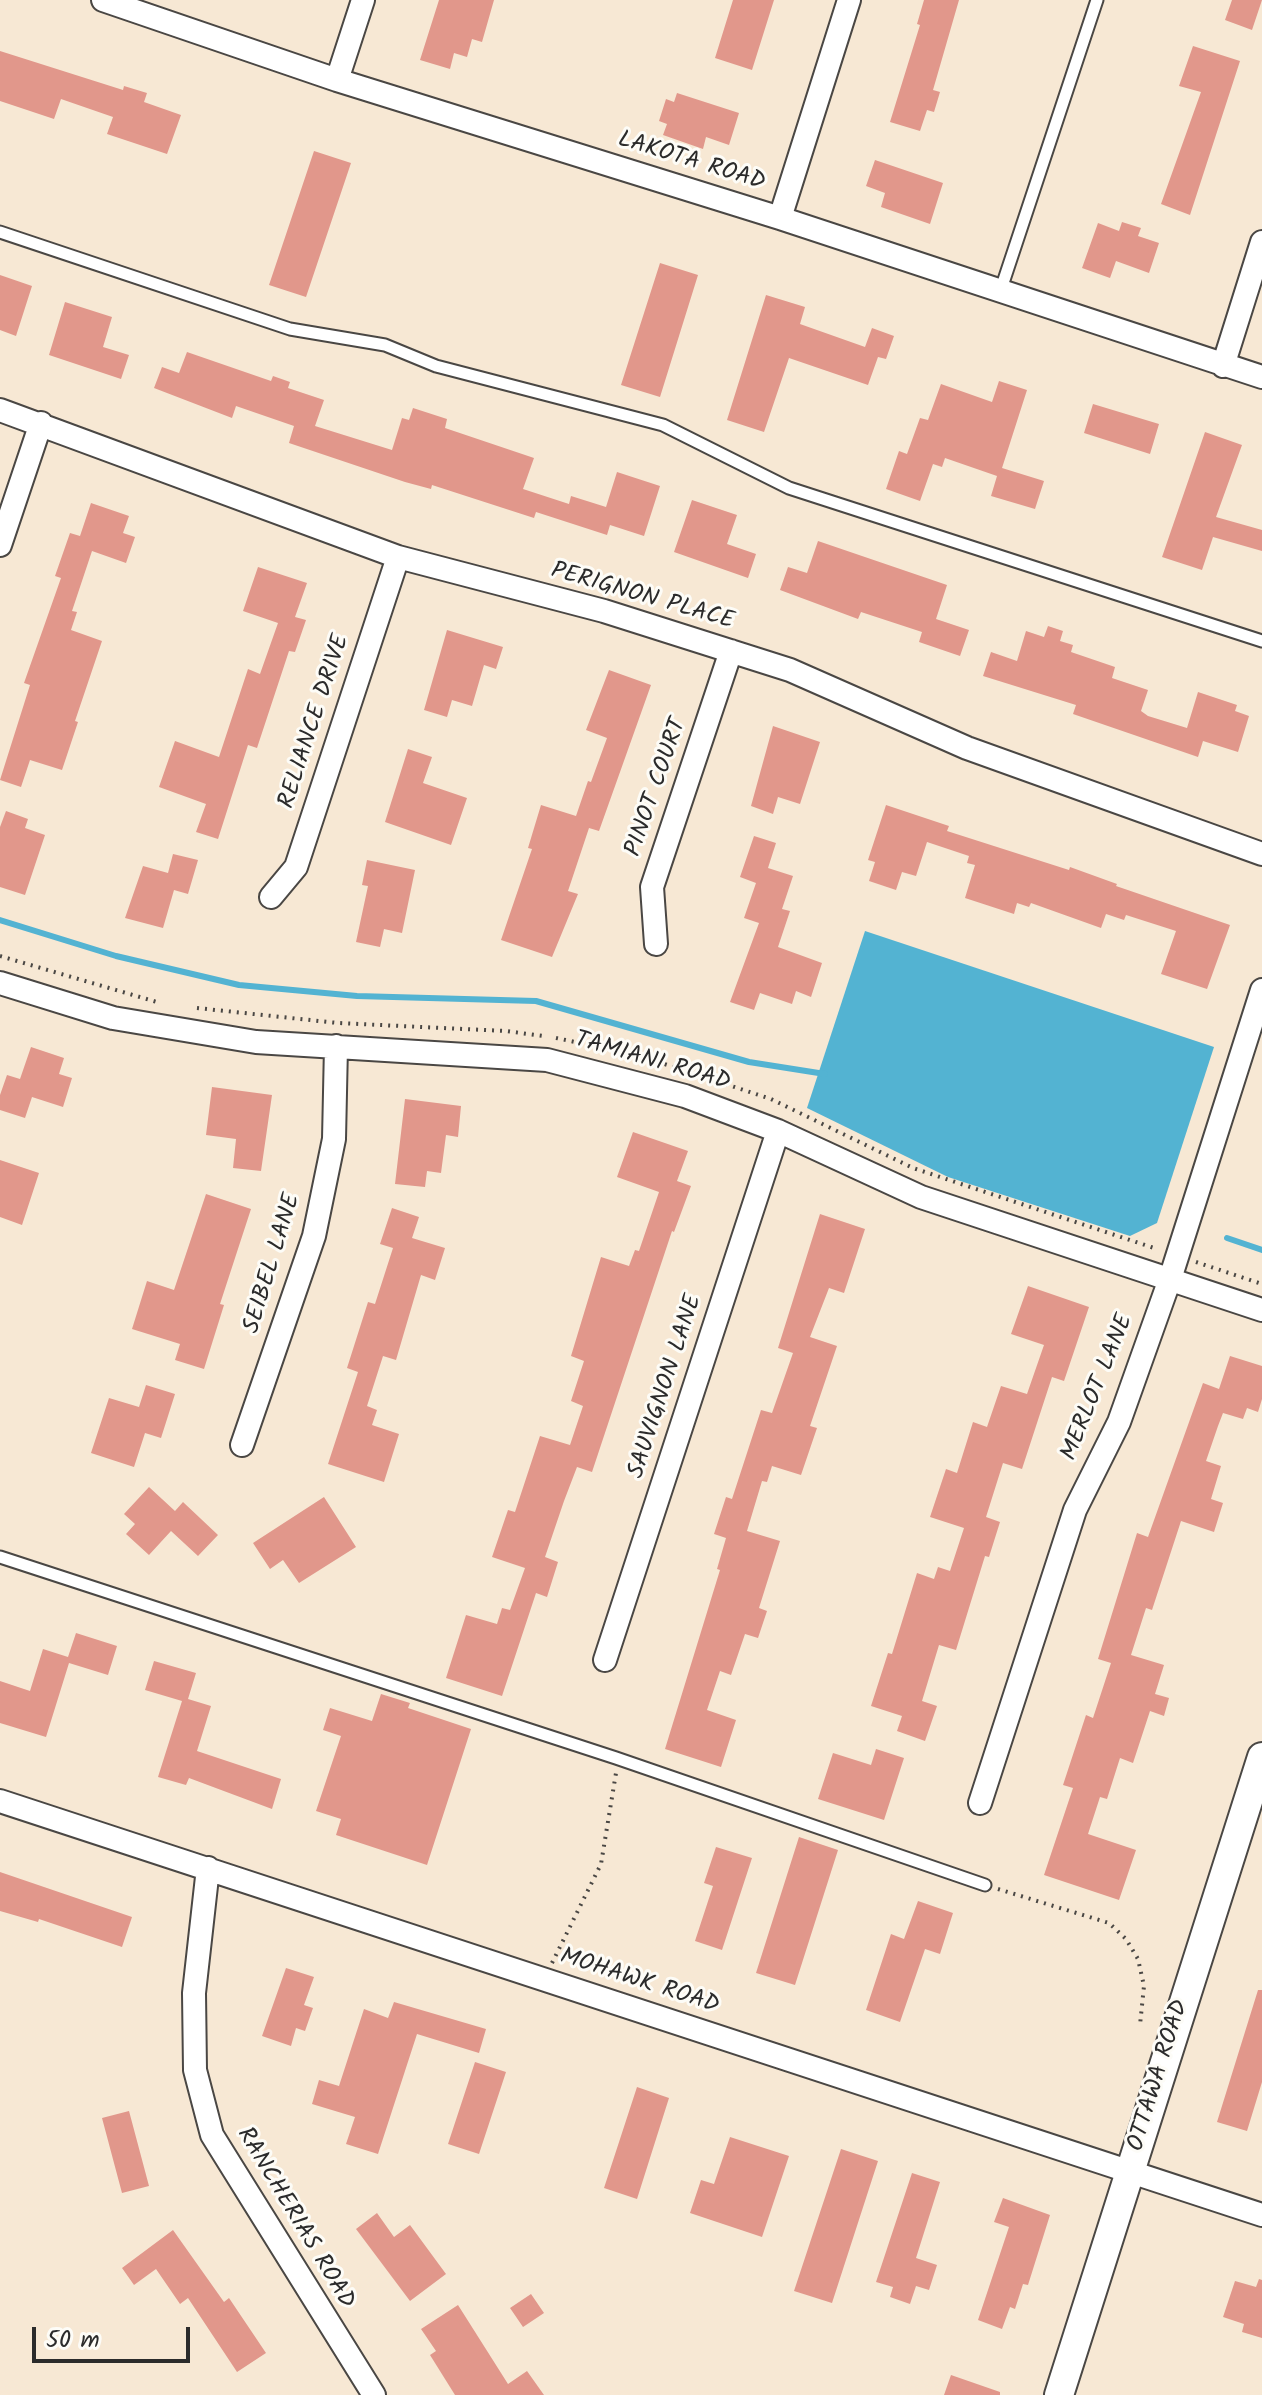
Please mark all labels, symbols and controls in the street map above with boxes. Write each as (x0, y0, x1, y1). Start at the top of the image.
street label: LAKOTA ROAD (614, 127, 768, 199)
street label: PERIGNON PLACE (547, 558, 737, 638)
street label: RELIANCE DRIVE (274, 631, 358, 813)
street label: PINOT COURT (621, 715, 695, 861)
street label: TAMIANI ROAD (571, 1027, 733, 1099)
street label: SEIBEL LANE (239, 1191, 309, 1337)
street label: SAUVIGNON LANE (624, 1292, 710, 1482)
street label: MERLOT LANE (1057, 1311, 1141, 1465)
street label: MOHAWK ROAD (556, 1944, 722, 2022)
street label: OTTAWA ROAD (1123, 1997, 1197, 2155)
street label: RANCHERIAS ROAD (228, 2123, 360, 2315)
scale bar (36, 2311, 194, 2361)
text: 50 m (46, 2321, 100, 2360)

